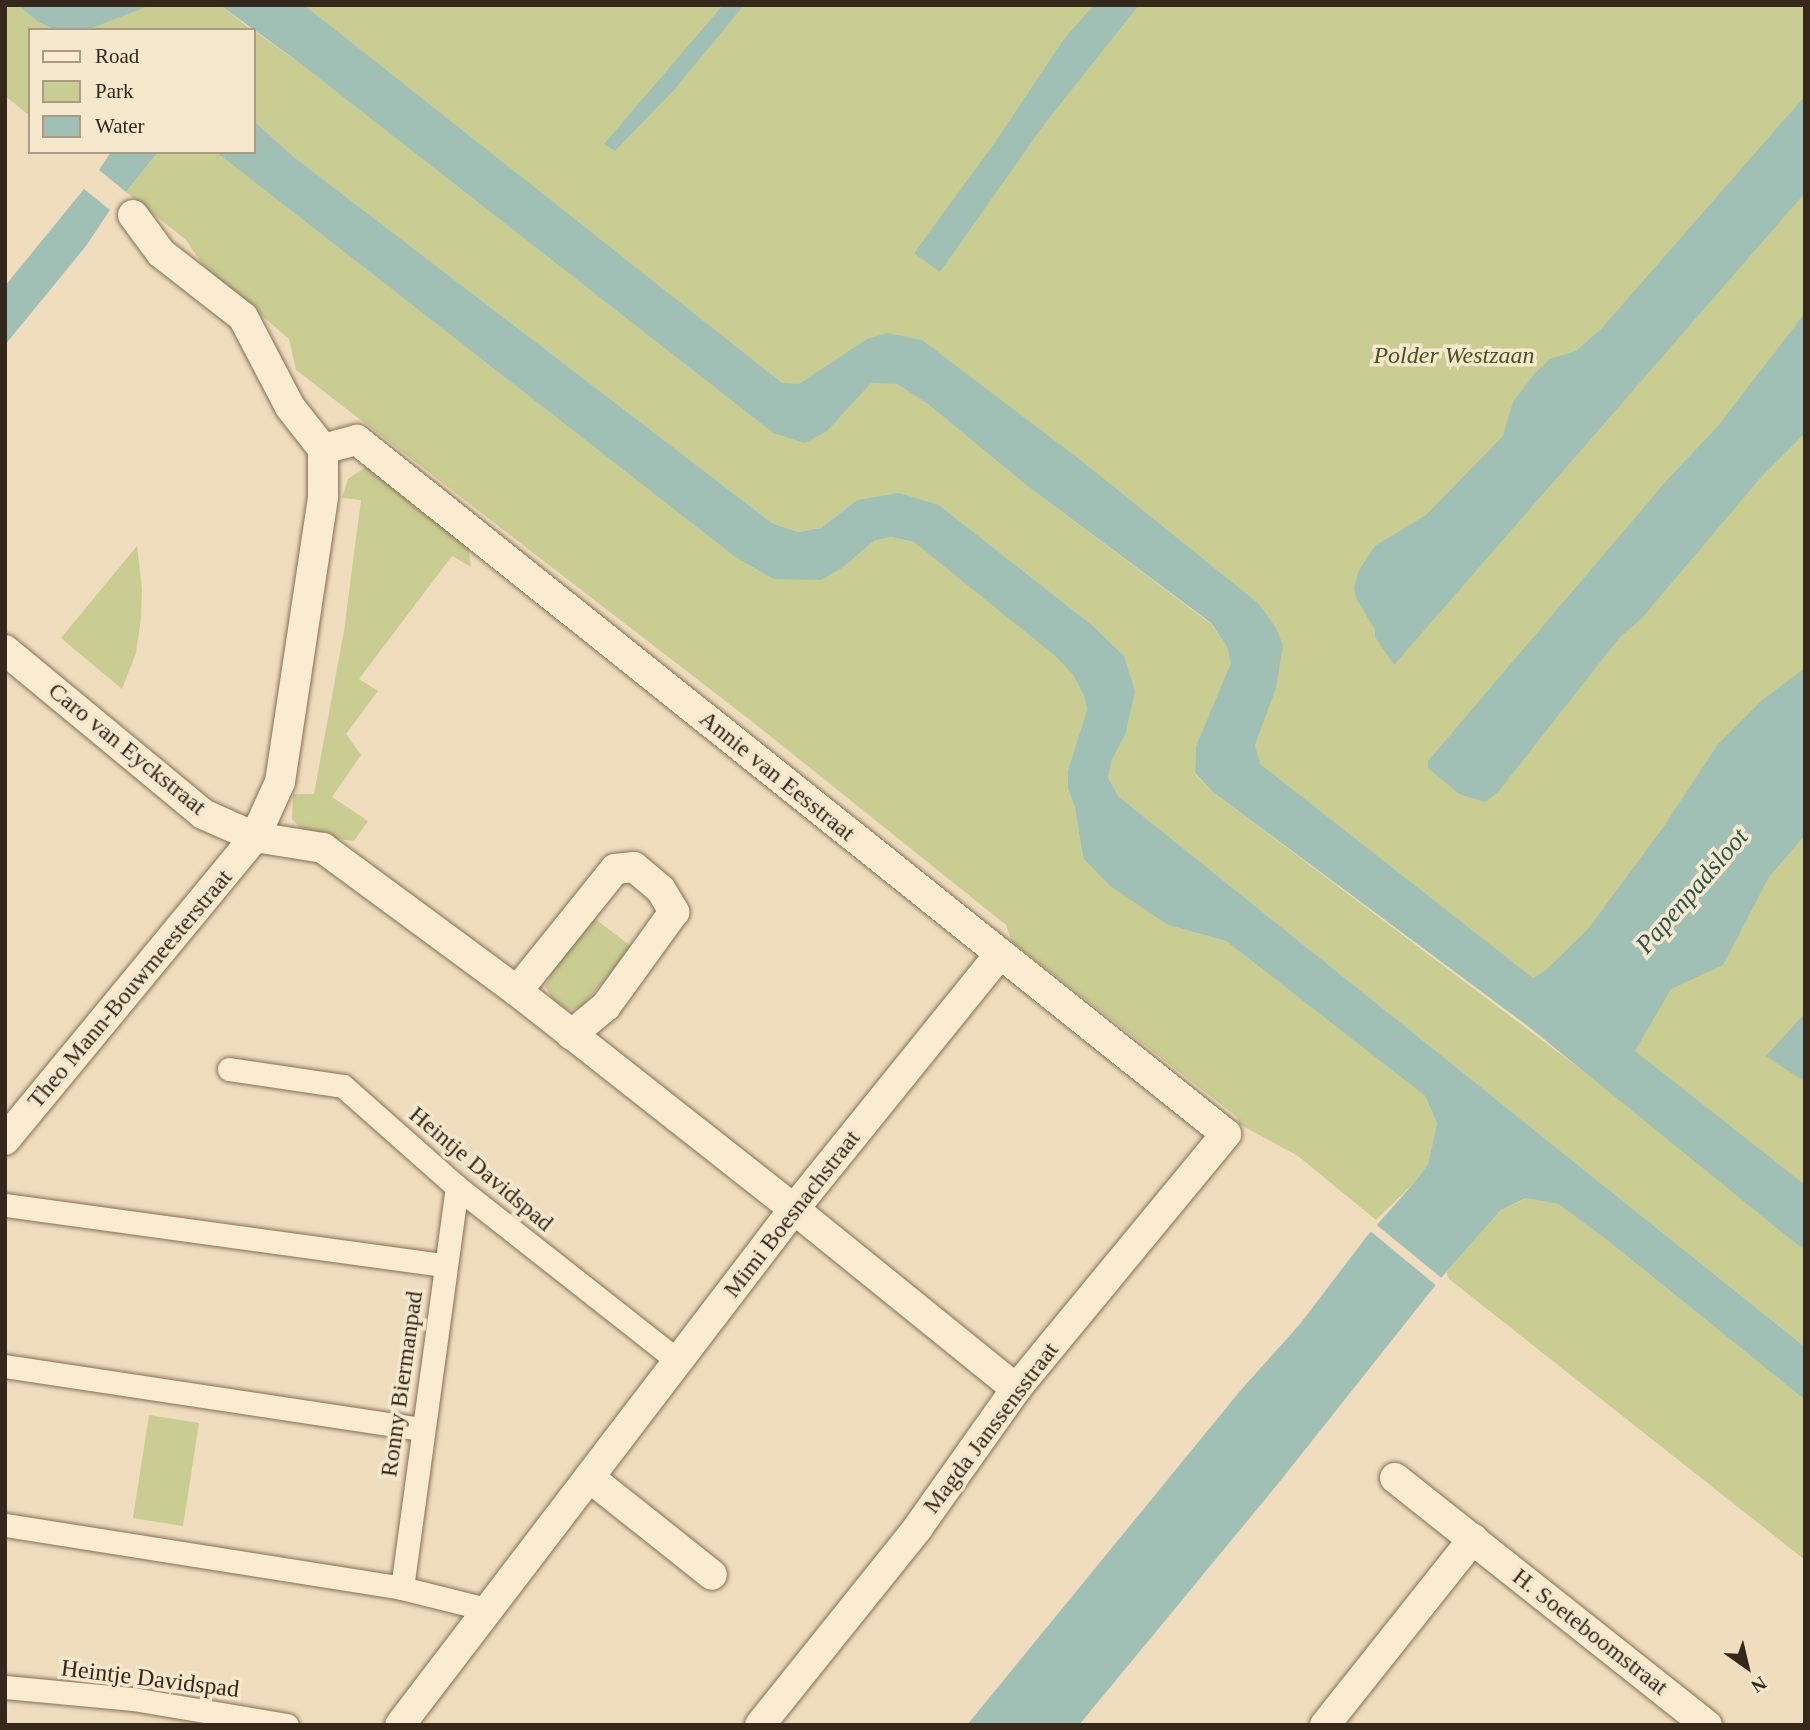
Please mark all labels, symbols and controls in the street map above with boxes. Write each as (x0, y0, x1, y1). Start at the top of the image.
legend (28, 28, 256, 154)
text: Road (95, 44, 139, 68)
text: Park (95, 79, 134, 103)
text: Water (95, 114, 145, 138)
park label: Polder Westzaan (1373, 342, 1535, 370)
street label: Caro van Eyckstraat (42, 677, 212, 821)
street label: Annie van Eesstraat (693, 704, 861, 848)
water label: Papenpadsloot (1629, 822, 1755, 960)
street label: Theo Mann-Bouwmeesterstraat (22, 864, 238, 1114)
street label: Heintje Davidspad (403, 1100, 559, 1238)
street label: Mimi Boesnachstraat (718, 1125, 866, 1303)
street label: Ronny Biermanpad (375, 1289, 429, 1479)
street label: Magda Janssensstraat (917, 1337, 1065, 1519)
street label: H. Soeteboomstraat (1507, 1562, 1673, 1702)
north arrow (1712, 1632, 1782, 1702)
street label: Heintje Davidspad (59, 1654, 241, 1704)
text: N (1747, 1672, 1771, 1697)

